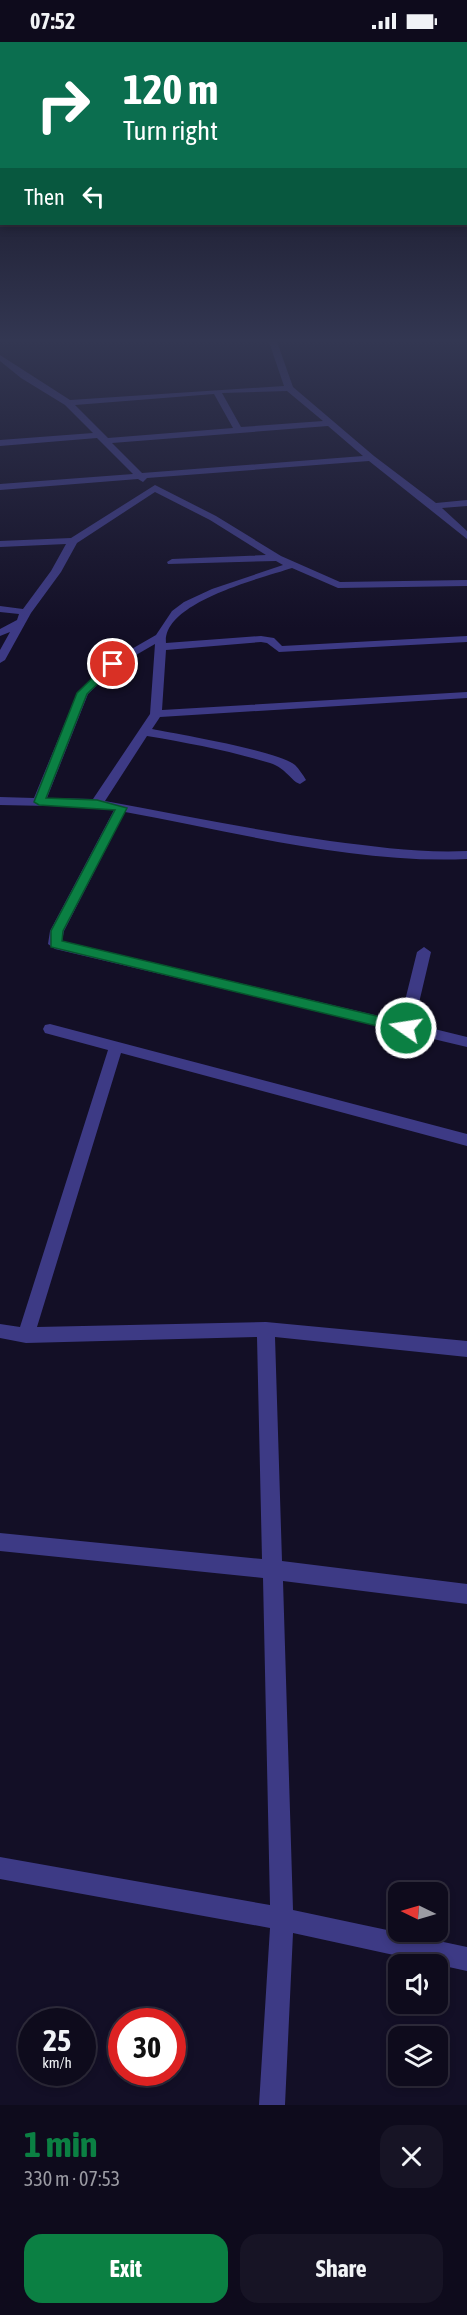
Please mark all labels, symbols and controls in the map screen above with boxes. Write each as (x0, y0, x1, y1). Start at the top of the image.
text: 07:52 (30, 8, 75, 34)
text: 120 m (123, 65, 218, 113)
icon: right (24, 66, 102, 144)
text: Turn right (123, 115, 218, 146)
icon: left (77, 180, 110, 213)
text: Then (24, 184, 65, 210)
pin (87, 638, 138, 689)
icon: arrive (96, 647, 129, 680)
position arrow (374, 996, 438, 1060)
north arrow (388, 1882, 448, 1942)
map controls (388, 1882, 448, 2086)
button: sound (388, 1954, 448, 2014)
speed limit sign: 30 (108, 2008, 186, 2086)
text: 25 (43, 2023, 71, 2057)
button: layers (388, 2026, 448, 2086)
text: km/h (42, 2054, 72, 2071)
text: 1 min (24, 2123, 98, 2165)
button: close (380, 2125, 443, 2188)
text: 330 m · 07:53 (24, 2167, 120, 2190)
button: Exit (24, 2234, 228, 2303)
button: Share (240, 2234, 443, 2303)

